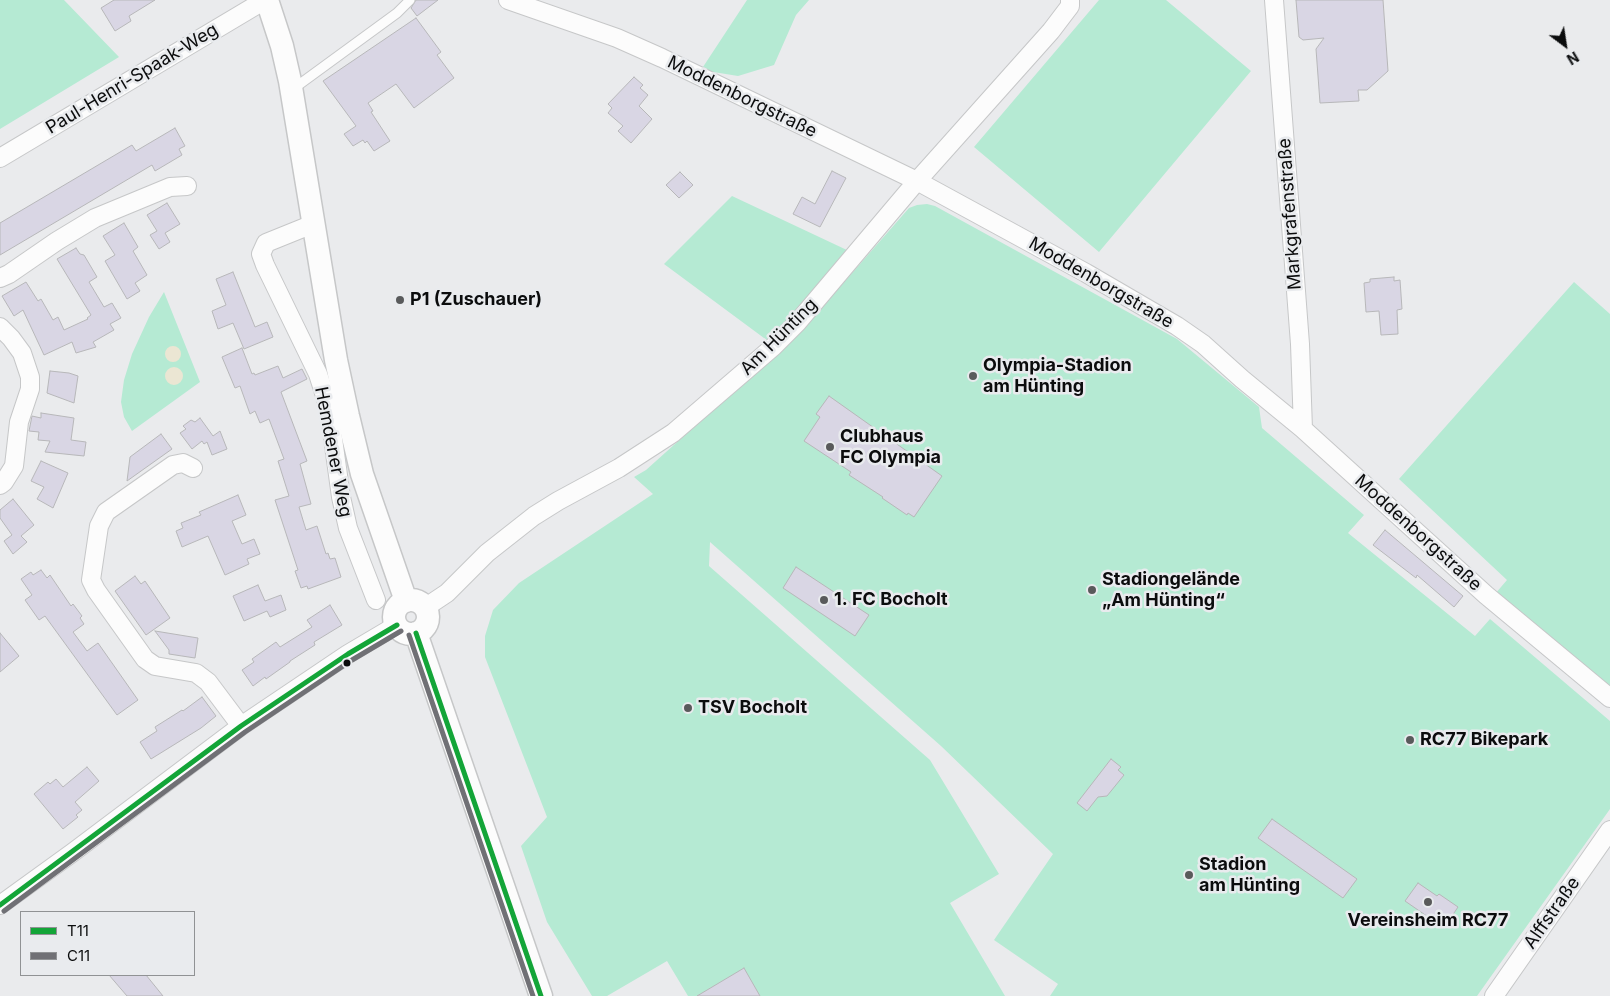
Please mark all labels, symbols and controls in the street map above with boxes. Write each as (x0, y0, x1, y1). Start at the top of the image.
street label: Paul-Henri-Spaak-Weg (42, 19, 222, 139)
north arrow (1540, 20, 1590, 70)
text: N (1564, 48, 1582, 68)
street label: Moddenborgstraße (664, 51, 820, 143)
street label: Markgrafenstraße (1274, 137, 1306, 291)
street label: Moddenborgstraße (1025, 233, 1177, 333)
place label: P1 (Zuschauer) (410, 289, 542, 311)
marker: P1 (Zuschauer) (394, 294, 406, 306)
street label: Am Hünting (736, 294, 822, 380)
place label: Olympia-Stadion am Hünting (983, 355, 1132, 398)
marker: Olympia-Stadion am Hünting (967, 370, 979, 382)
street label: Hemdener Weg (310, 385, 356, 519)
place label: Clubhaus FC Olympia (840, 426, 941, 468)
marker: Clubhaus FC Olympia (824, 441, 836, 453)
street label: Moddenborgstraße (1350, 470, 1486, 596)
place label: Stadiongelände „Am Hünting“ (1102, 569, 1240, 612)
marker: Stadiongelände „Am Hünting“ (1086, 584, 1098, 596)
place label: 1. FC Bocholt (834, 589, 948, 611)
marker: 1. FC Bocholt (818, 594, 830, 606)
unlabelled marker (342, 658, 352, 668)
place label: TSV Bocholt (698, 697, 807, 719)
marker: TSV Bocholt (682, 702, 694, 714)
place label: RC77 Bikepark (1420, 729, 1548, 751)
marker: RC77 Bikepark (1404, 734, 1416, 746)
place label: Stadion am Hünting (1199, 854, 1300, 896)
marker: Stadion am Hünting (1183, 869, 1195, 881)
street label: Alffstraße (1519, 873, 1585, 953)
marker: Vereinsheim RC77 (1422, 896, 1434, 908)
place label: Vereinsheim RC77 (1348, 910, 1508, 932)
legend (20, 911, 195, 976)
text: T11 (67, 921, 89, 940)
text: C11 (67, 946, 90, 965)

